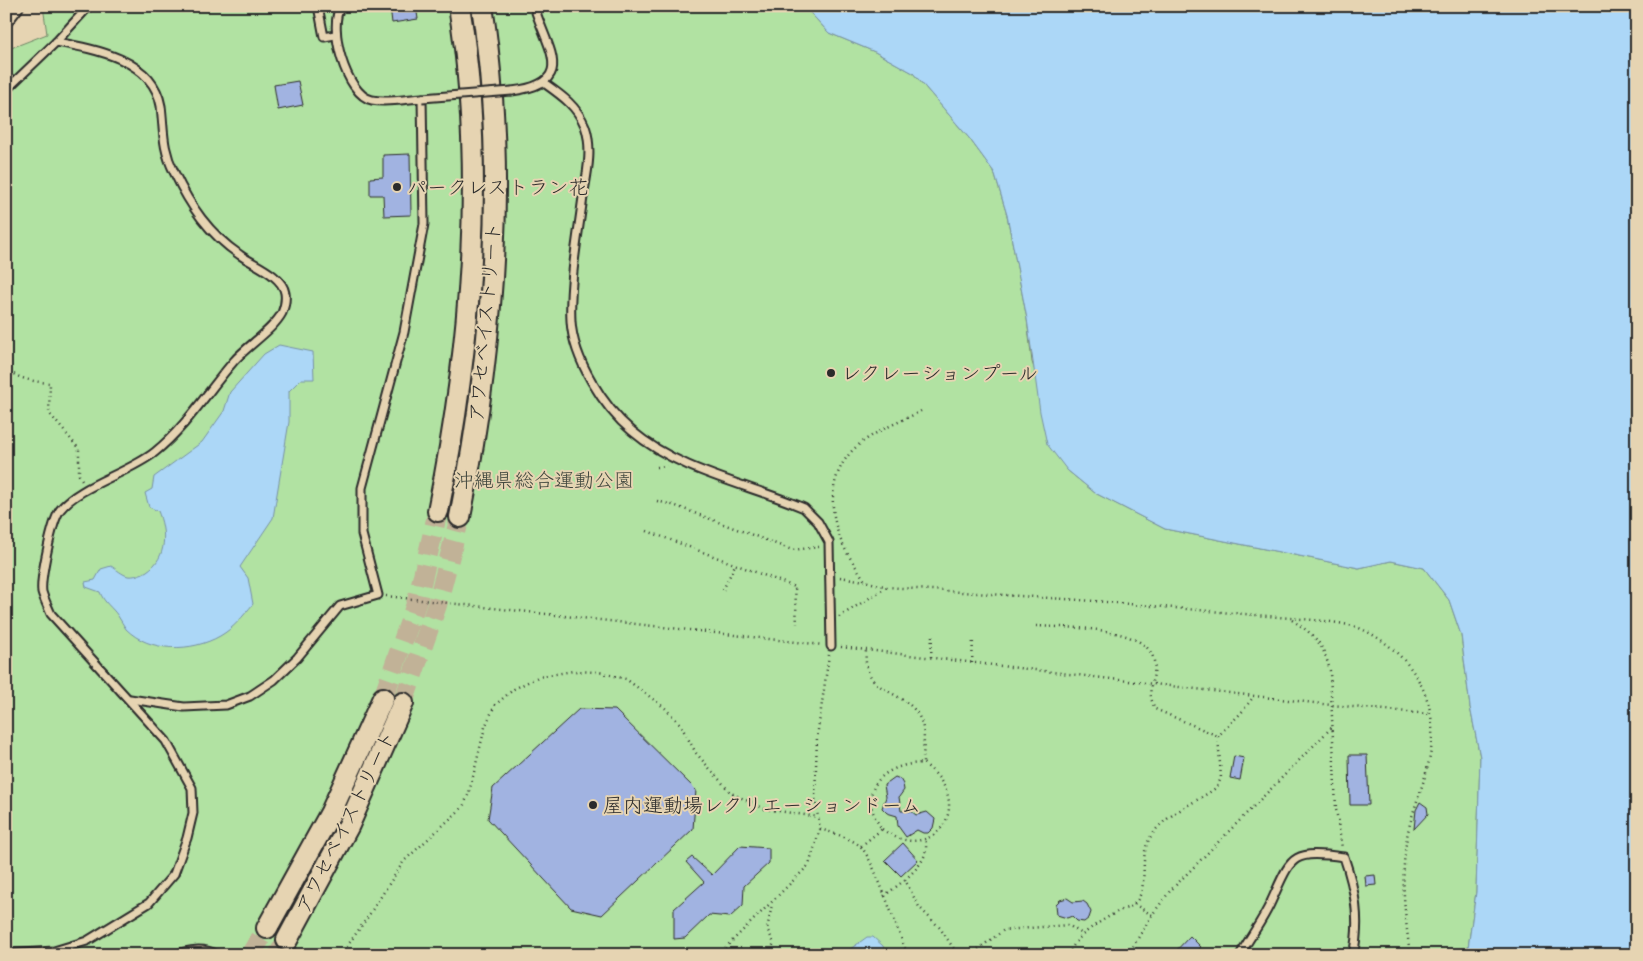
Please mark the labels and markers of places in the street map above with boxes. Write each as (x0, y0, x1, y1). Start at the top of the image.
place label: パークレストラン花 (407, 175, 589, 200)
marker: パークレストラン花 (391, 181, 403, 193)
place label: レクレーションプール (841, 361, 1038, 386)
marker: レクレーションプール (825, 367, 837, 379)
place label: 屋内運動場レクリエーションドーム (603, 793, 921, 818)
marker: 屋内運動場レクリエーションドーム (587, 799, 599, 811)

